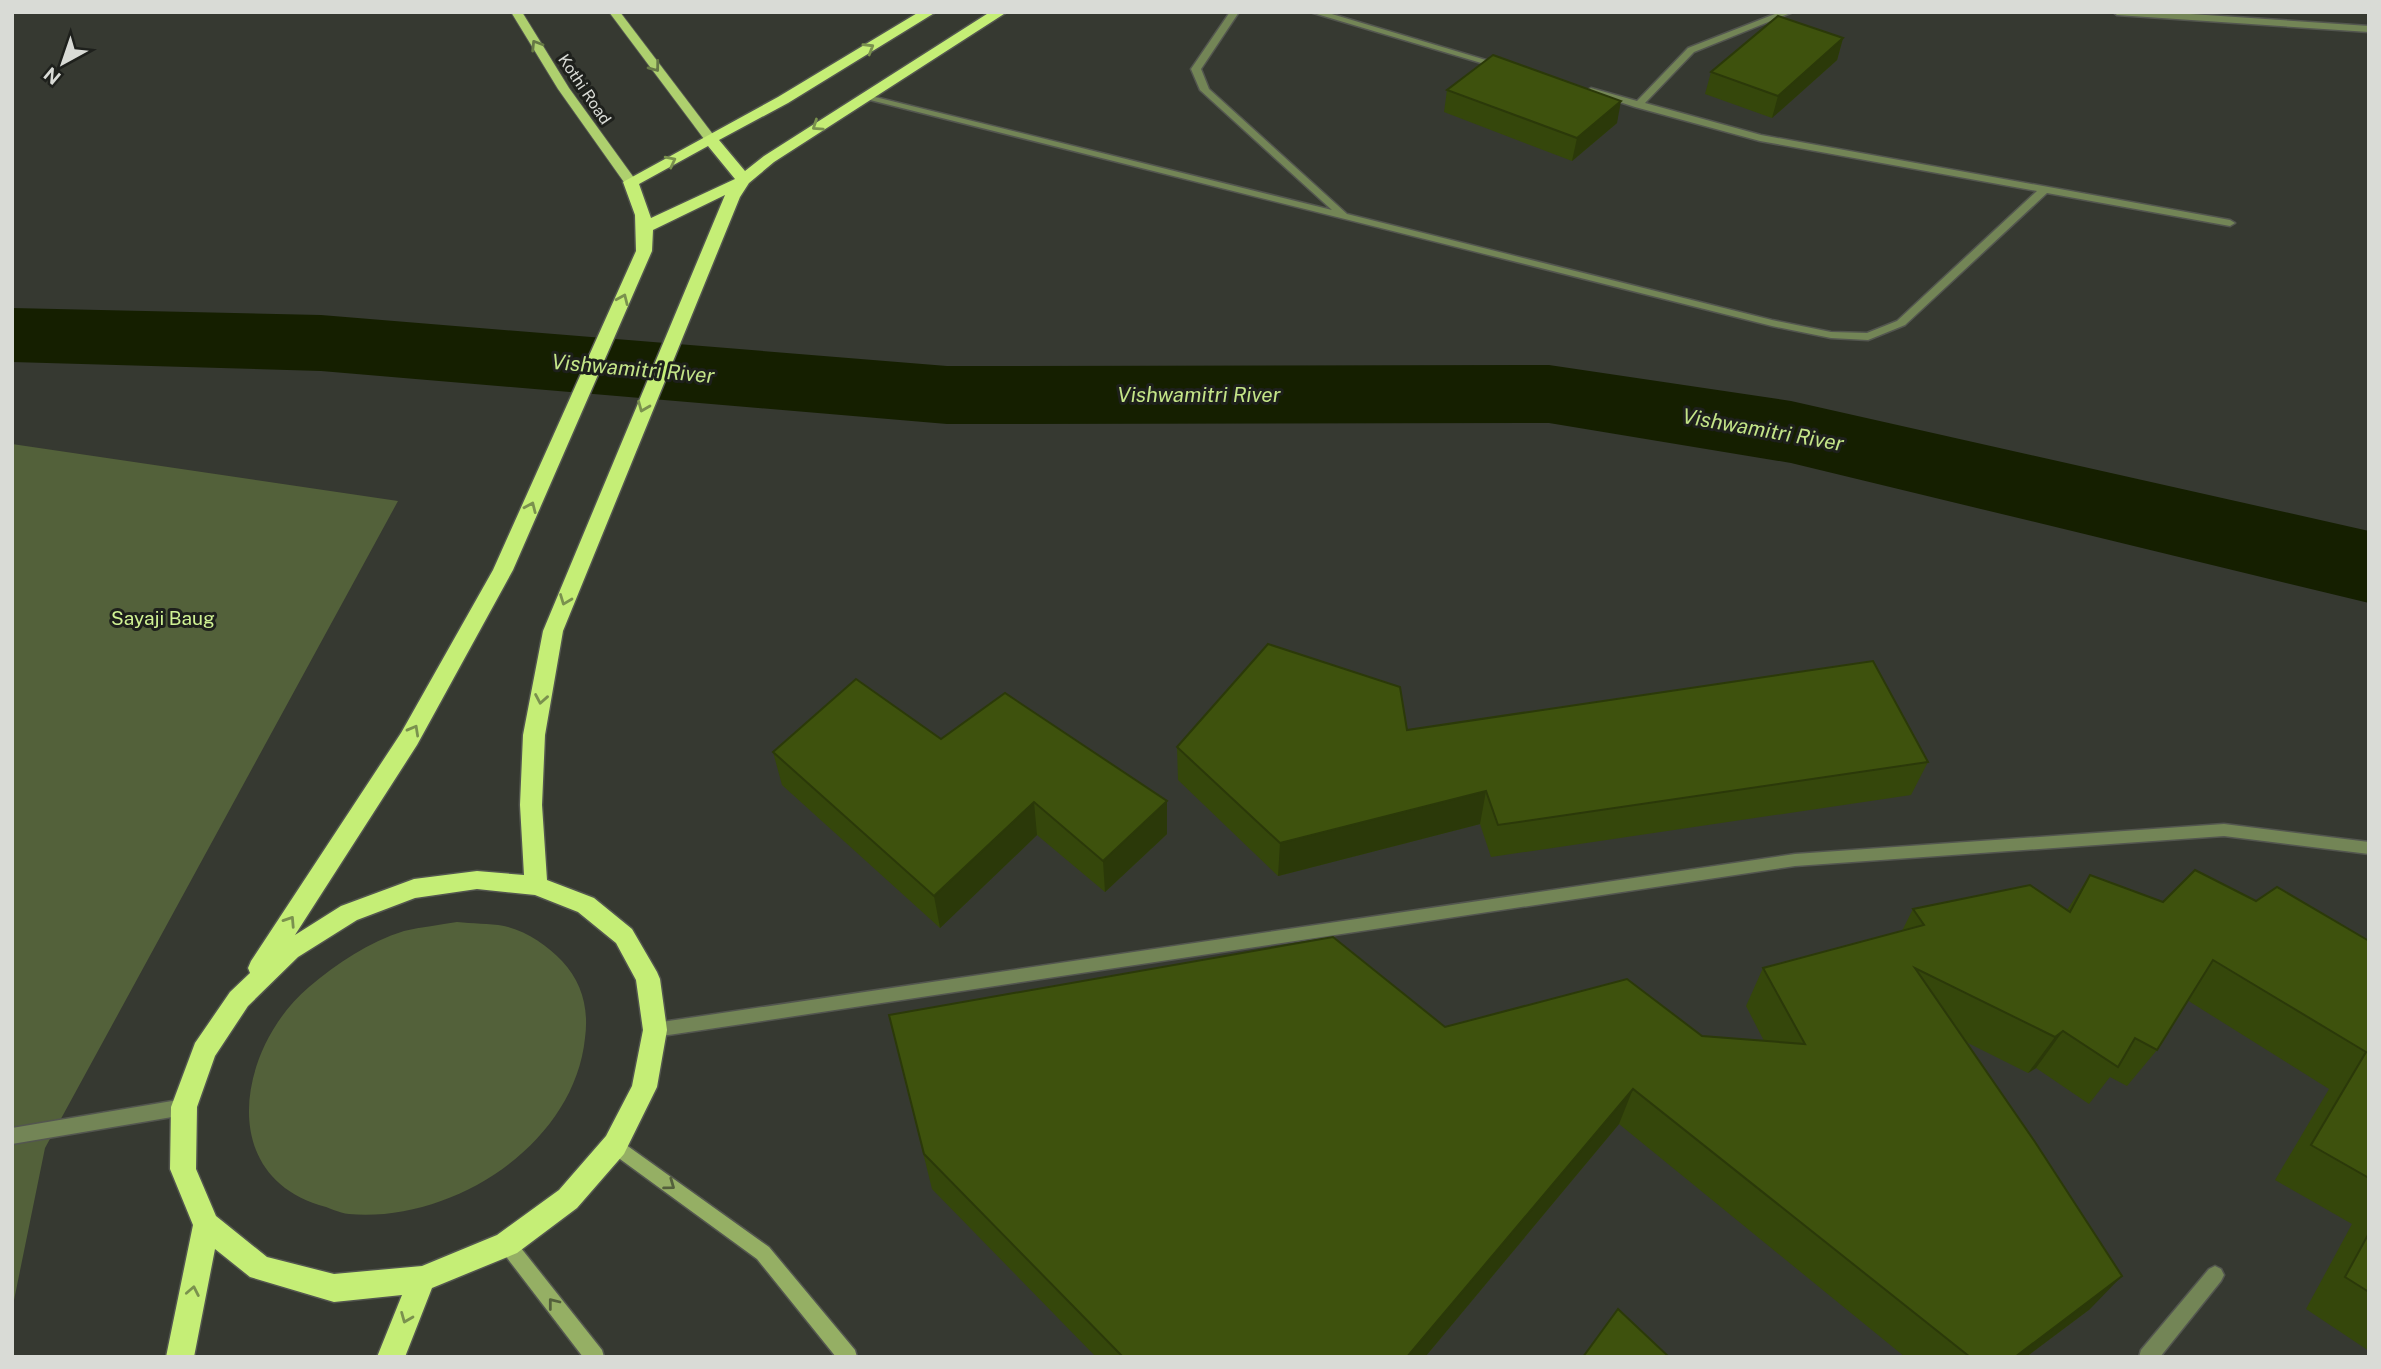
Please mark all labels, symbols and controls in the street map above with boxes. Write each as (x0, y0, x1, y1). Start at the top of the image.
north arrow (28, 28, 98, 98)
one-way arrow (532, 39, 545, 52)
one-way arrow (862, 44, 875, 57)
street label: Kothi Road (554, 51, 615, 128)
one-way arrow (647, 59, 659, 71)
text: N (39, 63, 65, 89)
one-way arrow (812, 118, 825, 131)
one-way arrow (664, 155, 676, 169)
one-way arrow (614, 294, 628, 306)
water label: Vishwamitri River (551, 349, 717, 388)
water label: Vishwamitri River (1117, 382, 1282, 407)
one-way arrow (638, 400, 652, 412)
water label: Vishwamitri River (1680, 403, 1847, 456)
one-way arrow (523, 502, 537, 514)
one-way arrow (559, 593, 573, 605)
park label: Sayaji Baug (111, 607, 215, 629)
one-way arrow (534, 693, 549, 705)
one-way arrow (406, 725, 419, 738)
one-way arrow (282, 916, 294, 929)
one-way arrow (662, 1177, 675, 1189)
one-way arrow (185, 1285, 200, 1297)
one-way arrow (548, 1298, 561, 1311)
one-way arrow (401, 1311, 415, 1323)

